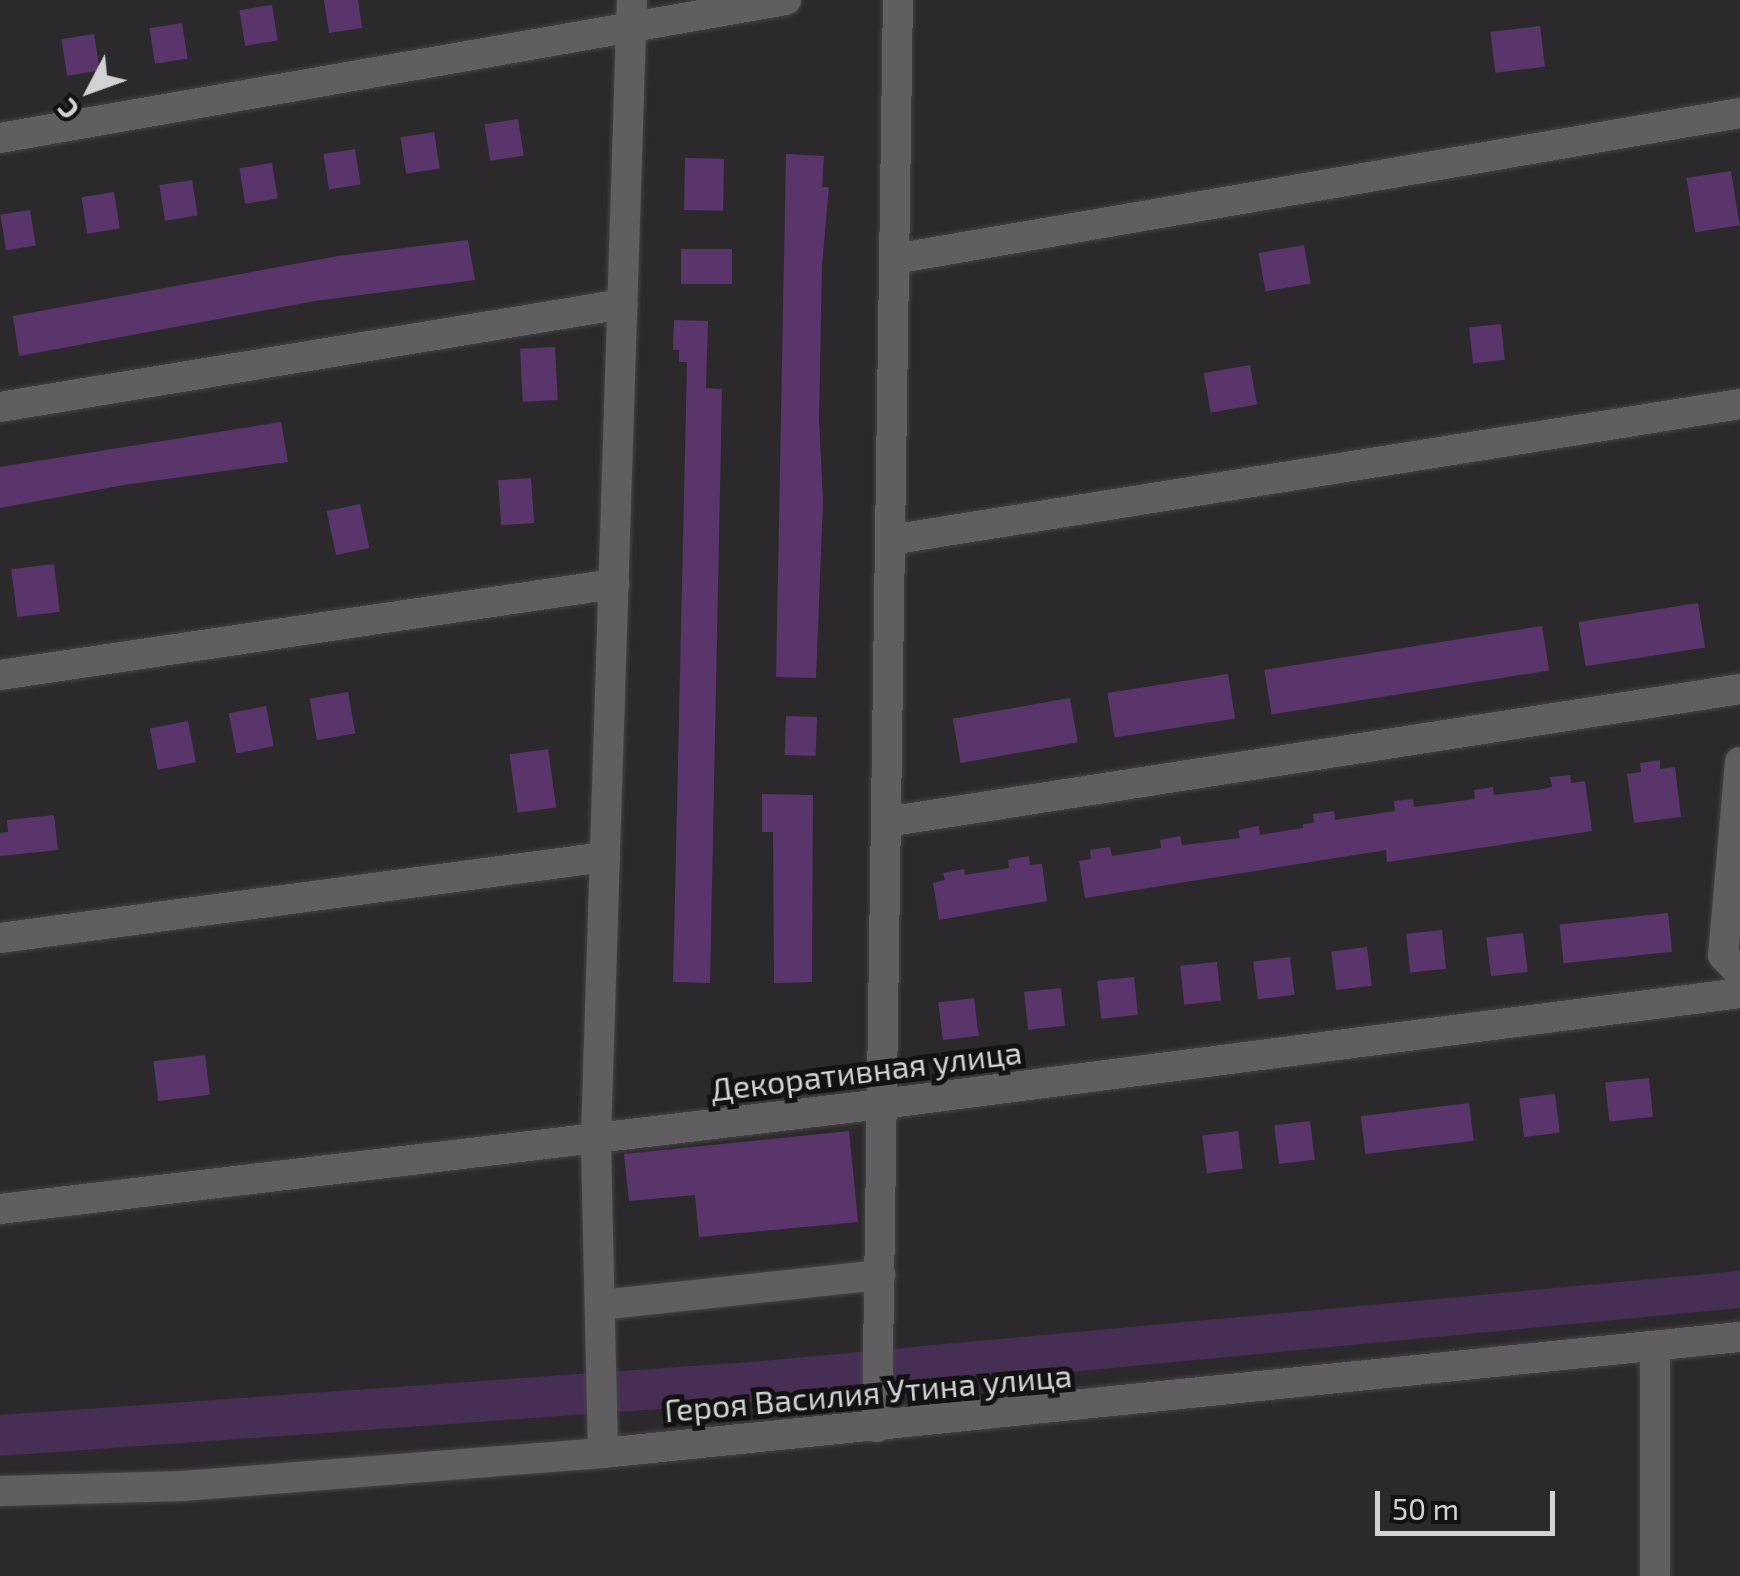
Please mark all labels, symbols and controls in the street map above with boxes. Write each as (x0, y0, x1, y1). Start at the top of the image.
north arrow (40, 40, 140, 140)
text: С (49, 92, 86, 127)
street label: Декоративная улица (708, 1032, 1024, 1108)
street label: Героя Василия Утина улица (663, 1355, 1073, 1429)
scale bar (1380, 1471, 1560, 1533)
text: 50 m (1392, 1490, 1459, 1526)

